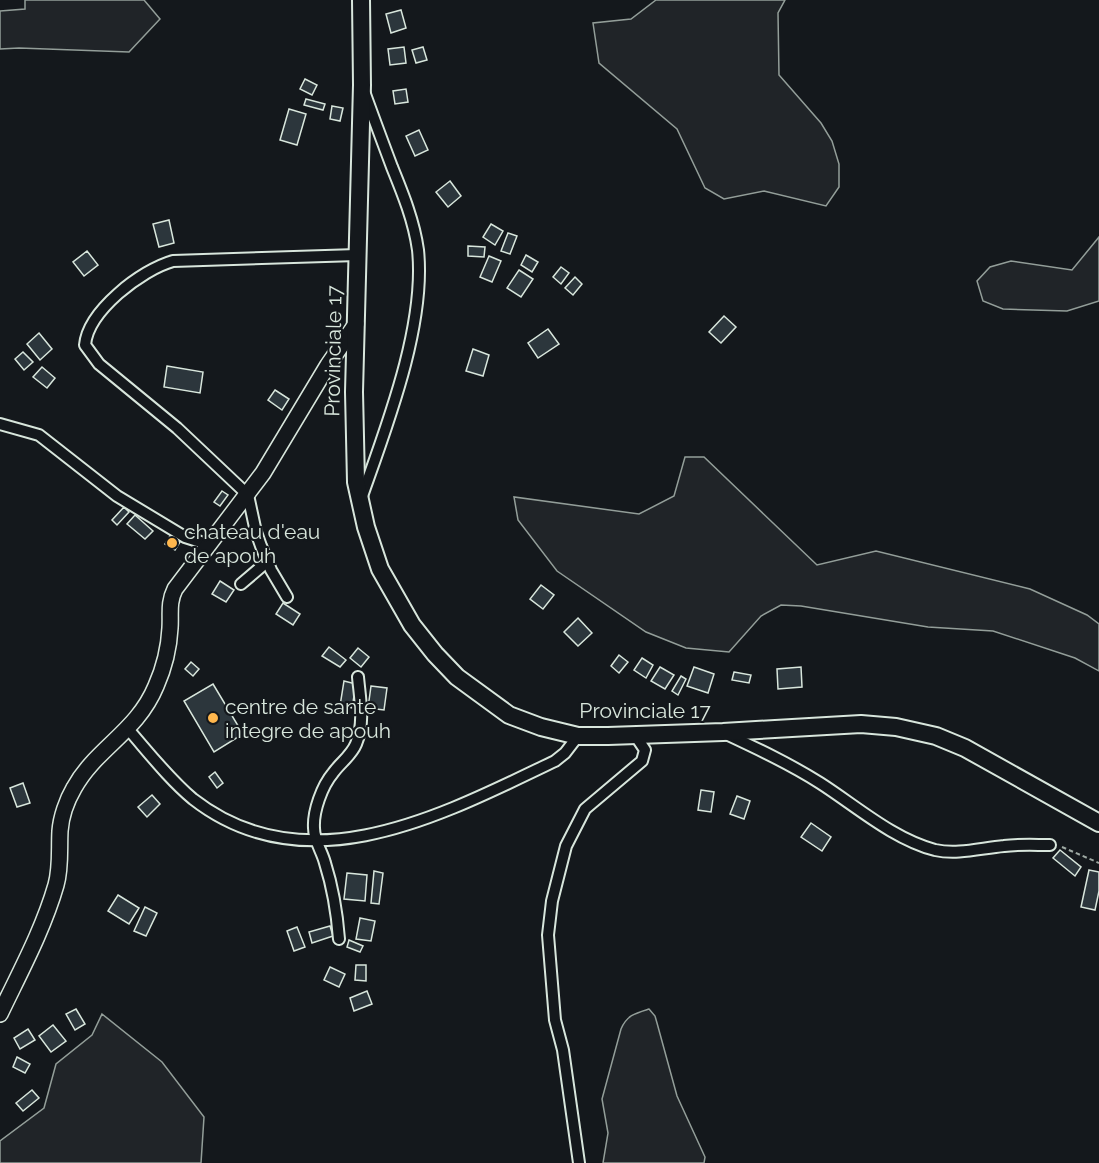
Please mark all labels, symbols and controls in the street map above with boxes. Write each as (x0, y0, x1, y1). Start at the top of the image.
street label: Provinciale 17 (319, 284, 347, 417)
place label: chateau d'eau de apouh (184, 519, 320, 568)
marker: chateau d'eau de apouh (165, 536, 179, 550)
place label: centre de sante integre de apouh (225, 694, 391, 743)
street label: Provinciale 17 (579, 698, 711, 723)
marker: centre de sante integre de apouh (206, 711, 220, 725)

